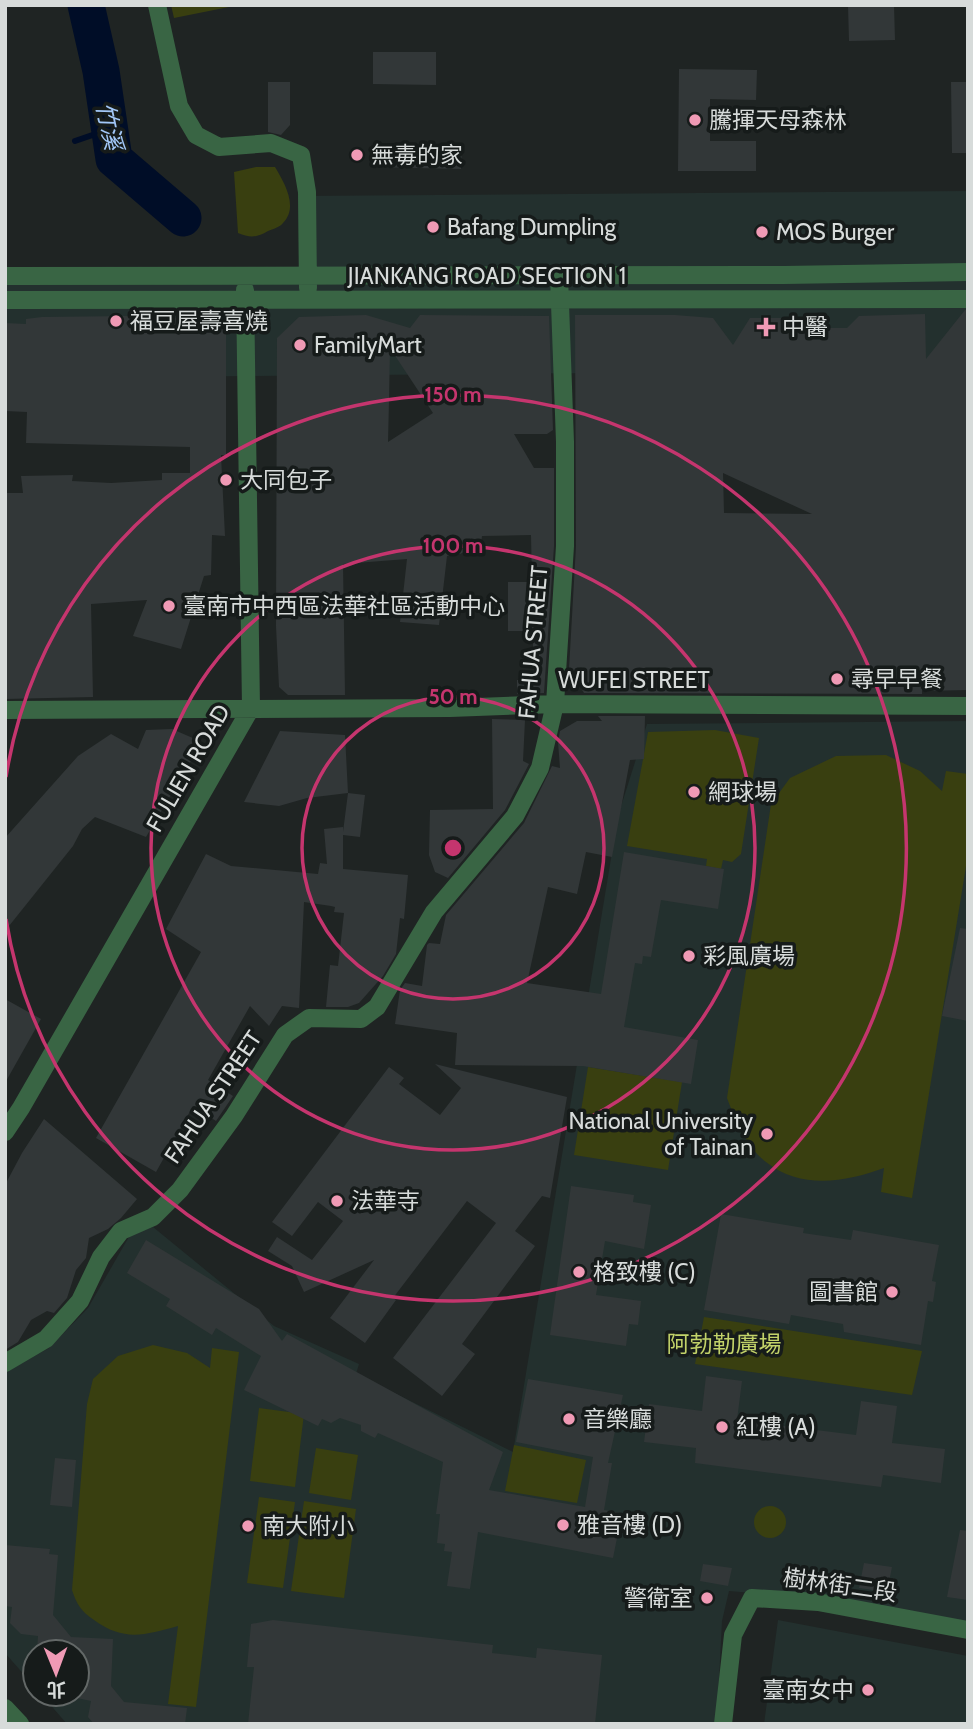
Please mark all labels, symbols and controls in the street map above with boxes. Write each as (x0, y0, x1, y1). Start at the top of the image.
water label: 竹溪 (90, 99, 129, 155)
place label: 騰揮天母森林 (709, 106, 847, 134)
marker: 騰揮天母森林 (687, 112, 703, 128)
place label: 無毒的家 (371, 141, 463, 169)
marker: 無毒的家 (349, 147, 365, 163)
place label: Bafang Dumpling (447, 213, 616, 241)
place label: MOS Burger (776, 218, 895, 246)
marker: Bafang Dumpling (425, 219, 441, 235)
marker: MOS Burger (754, 224, 770, 240)
street label: JIANKANG ROAD SECTION 1 (347, 262, 626, 290)
place label: 福豆屋壽喜燒 (130, 307, 268, 335)
marker: 福豆屋壽喜燒 (108, 313, 124, 329)
place label: 中醫 (782, 313, 828, 341)
marker: 中醫 (756, 317, 776, 337)
place label: FamilyMart (314, 331, 422, 359)
marker: FamilyMart (292, 337, 308, 353)
text: 150 m (425, 382, 481, 407)
place label: 大同包子 (240, 466, 332, 494)
marker: 大同包子 (218, 472, 234, 488)
text: 100 m (423, 533, 483, 558)
street label: FAHUA STREET (512, 564, 554, 720)
place label: 臺南市中西區法華社區活動中心 (183, 592, 505, 620)
marker: 臺南市中西區法華社區活動中心 (161, 598, 177, 614)
place label: 尋早早餐 (851, 665, 943, 693)
street label: WUFEI STREET (558, 666, 710, 694)
marker: 尋早早餐 (829, 671, 845, 687)
text: 50 m (428, 684, 478, 709)
street label: FULIEN ROAD (140, 699, 236, 837)
place label: 網球場 (708, 778, 777, 806)
marker: 網球場 (686, 784, 702, 800)
centre of rings (441, 836, 465, 860)
place label: 彩風廣場 (703, 942, 795, 970)
marker: 彩風廣場 (681, 948, 697, 964)
street label: FAHUA STREET (158, 1025, 268, 1169)
place label: National University of Tainan (569, 1107, 753, 1161)
marker: National University of Tainan (759, 1126, 775, 1142)
place label: 法華寺 (351, 1187, 420, 1215)
marker: 法華寺 (329, 1193, 345, 1209)
place label: 格致樓 (C) (593, 1258, 696, 1286)
marker: 格致樓 (C) (571, 1264, 587, 1280)
place label: 圖書館 (809, 1278, 878, 1306)
marker: 圖書館 (884, 1284, 900, 1300)
park label: 阿勃勒廣場 (667, 1330, 782, 1358)
place label: 音樂廳 (583, 1405, 652, 1433)
marker: 音樂廳 (561, 1411, 577, 1427)
place label: 紅樓 (A) (736, 1413, 816, 1441)
marker: 紅樓 (A) (714, 1419, 730, 1435)
place label: 雅音樓 (D) (577, 1511, 682, 1539)
place label: 南大附小 (262, 1512, 354, 1540)
marker: 雅音樓 (D) (555, 1517, 571, 1533)
marker: 南大附小 (240, 1518, 256, 1534)
street label: 樹林街二段 (781, 1563, 899, 1607)
place label: 警衛室 (624, 1584, 693, 1612)
marker: 警衛室 (699, 1590, 715, 1606)
north arrow (21, 1638, 91, 1708)
place label: 臺南女中 (762, 1676, 854, 1704)
text: 北 (47, 1678, 66, 1701)
marker: 臺南女中 (860, 1682, 876, 1698)

